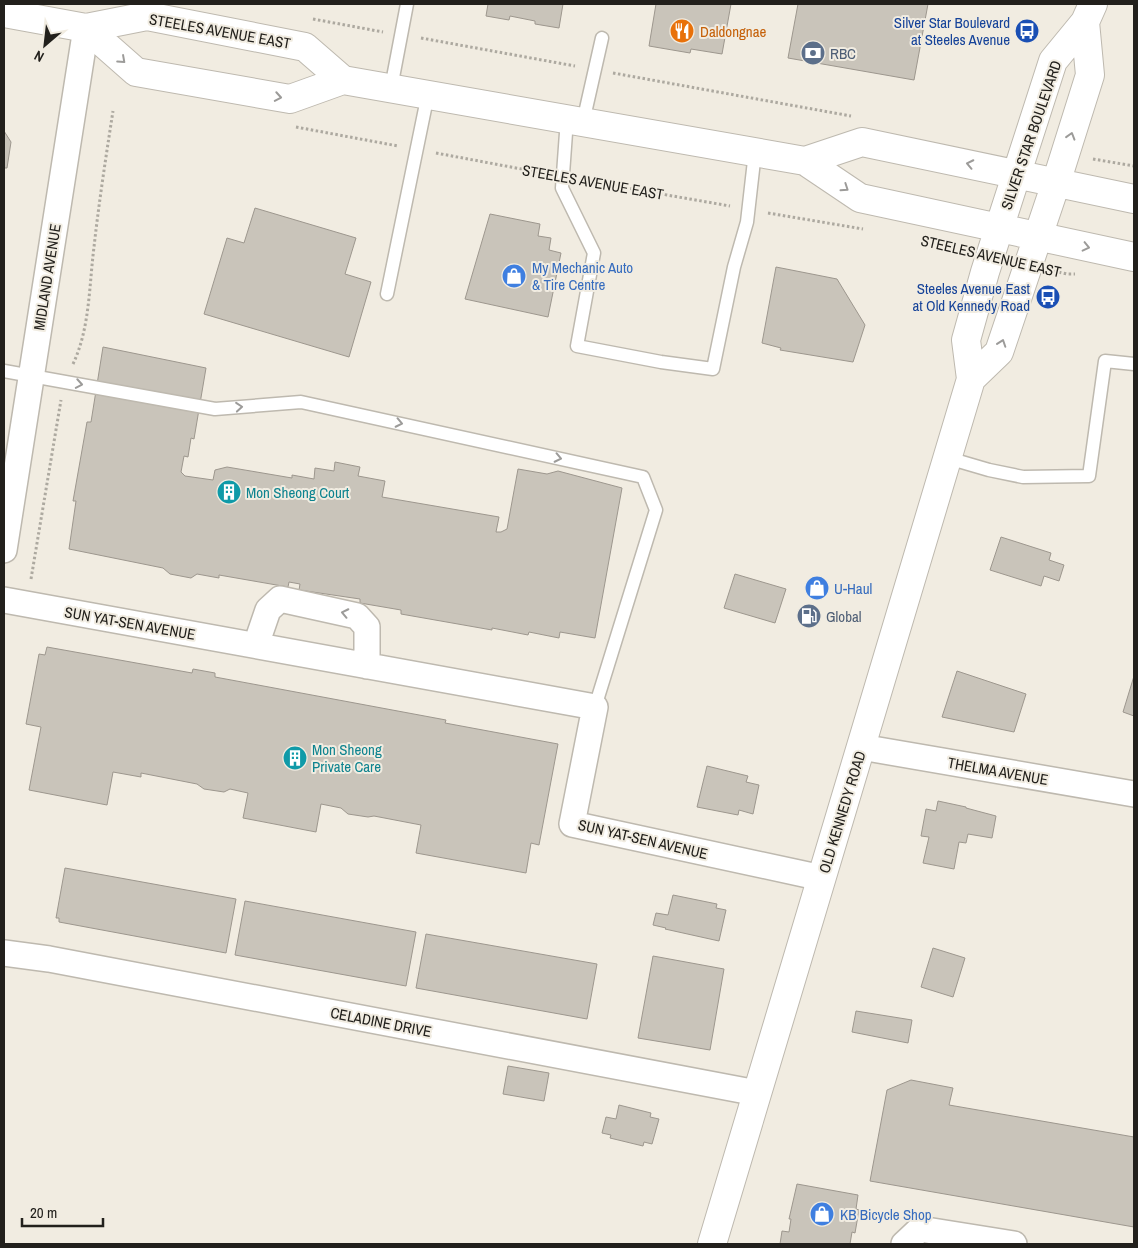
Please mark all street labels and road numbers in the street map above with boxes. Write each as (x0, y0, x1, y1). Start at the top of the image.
street label: STEELES AVENUE EAST (148, 8, 293, 54)
street label: SILVER STAR BOULEVARD (996, 57, 1066, 212)
street label: STEELES AVENUE EAST (521, 159, 666, 205)
street label: MIDLAND AVENUE (28, 222, 66, 332)
street label: STEELES AVENUE EAST (919, 230, 1064, 282)
street label: SUN YAT-SEN AVENUE (63, 601, 197, 645)
street label: OLD KENNEDY ROAD (813, 748, 871, 876)
street label: THELMA AVENUE (946, 752, 1050, 790)
street label: SUN YAT-SEN AVENUE (576, 814, 710, 864)
street label: CELADINE DRIVE (329, 1002, 433, 1042)

